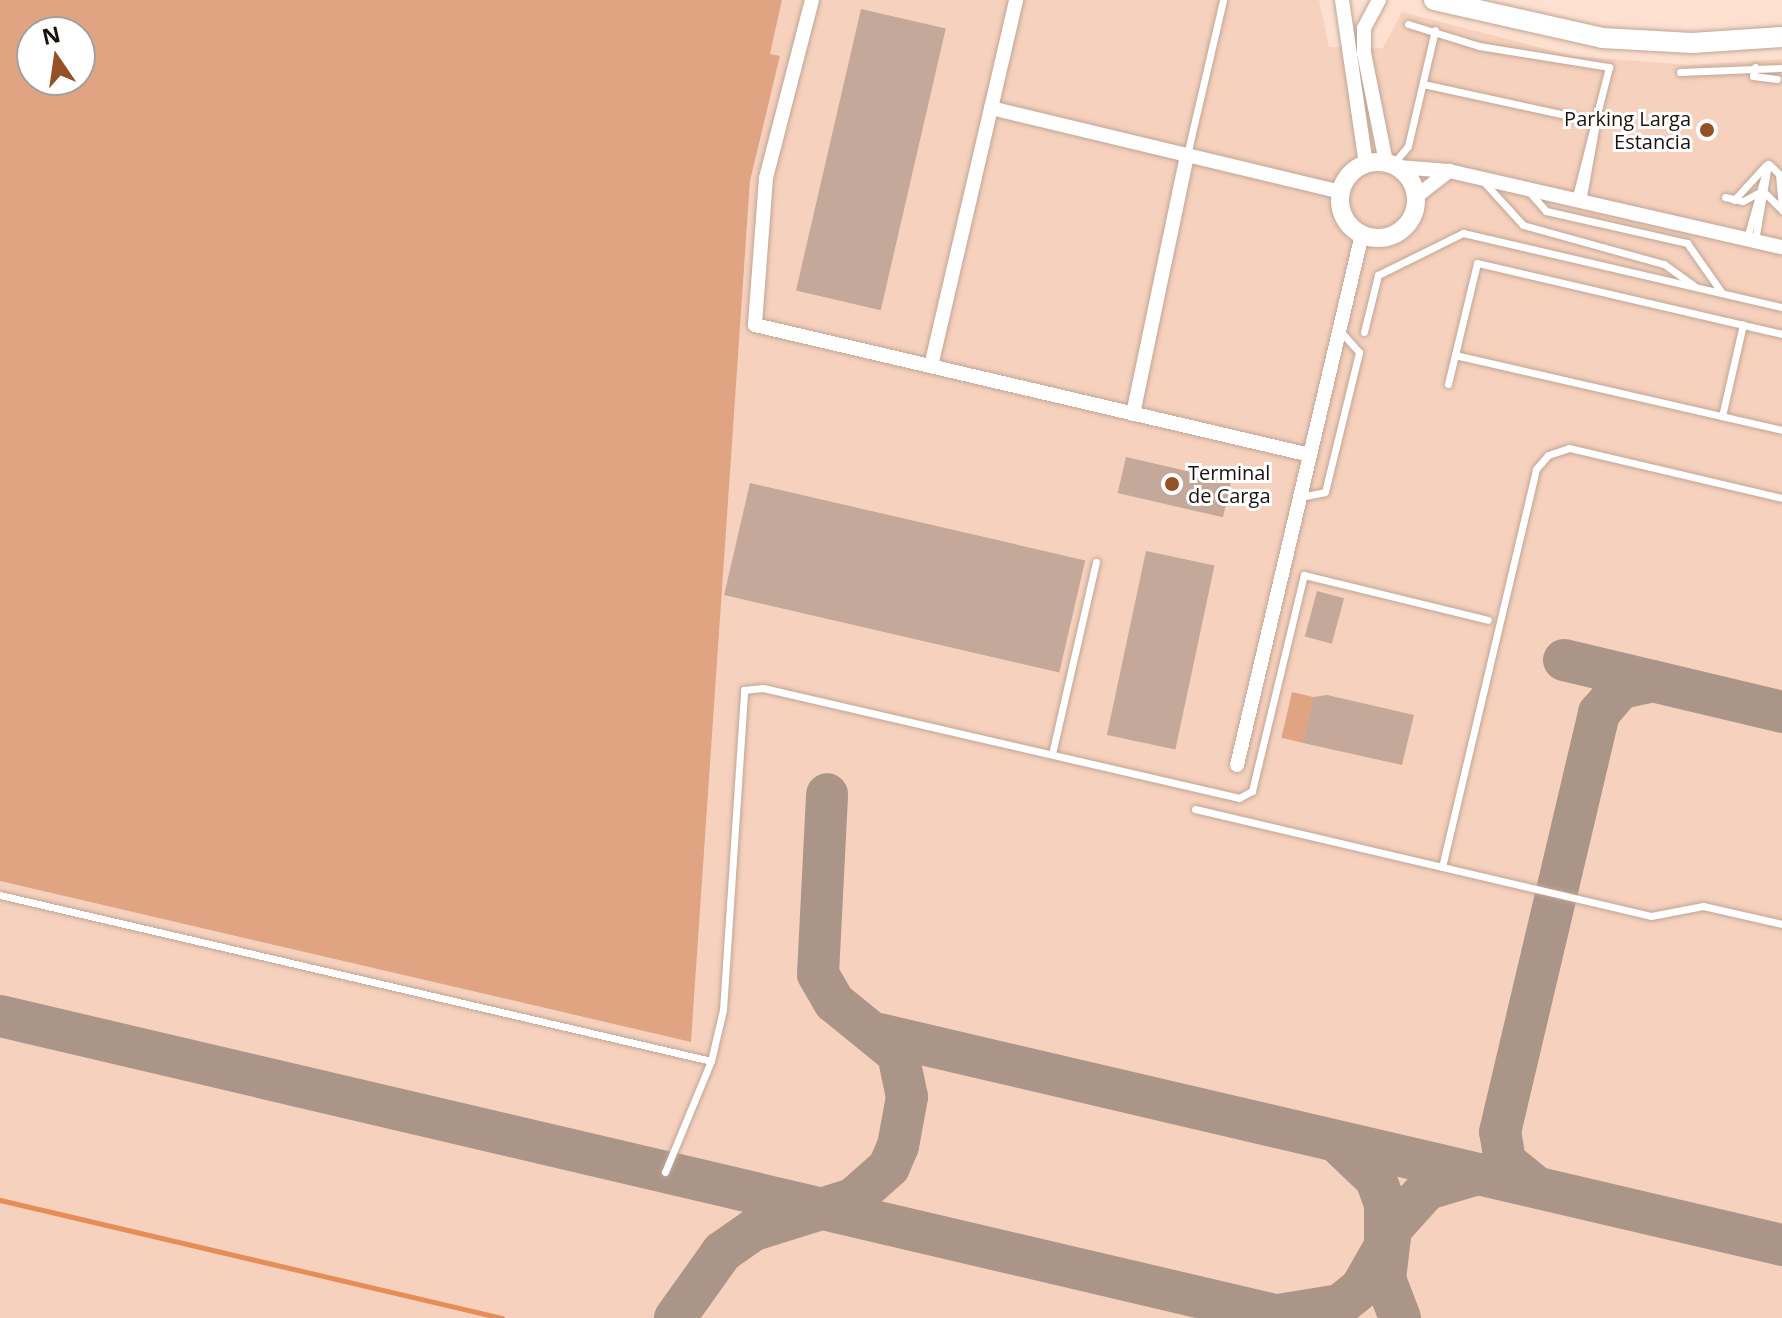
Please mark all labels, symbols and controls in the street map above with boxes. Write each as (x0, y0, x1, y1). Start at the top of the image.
north arrow (16, 16, 96, 96)
text: N (39, 18, 63, 51)
place label: Parking Larga Estancia (1564, 106, 1691, 153)
marker: Parking Larga Estancia (1698, 121, 1716, 139)
place label: Terminal de Carga (1188, 460, 1271, 507)
marker: Terminal de Carga (1163, 475, 1181, 493)

